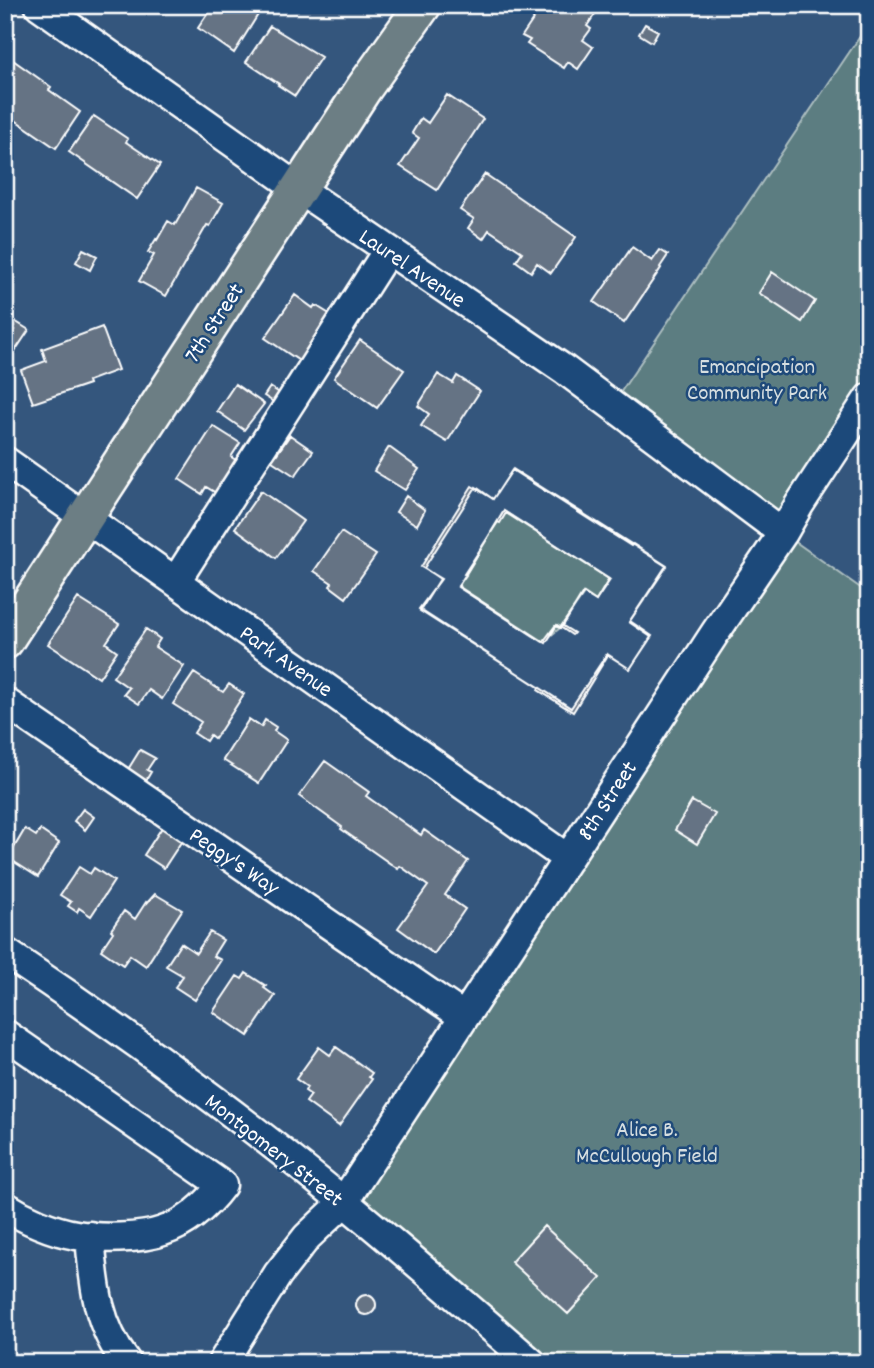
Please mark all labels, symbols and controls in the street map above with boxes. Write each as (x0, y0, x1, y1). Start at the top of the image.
street label: Laurel Avenue (351, 222, 471, 318)
street label: 7th Street (178, 278, 254, 370)
park label: Emancipation Community Park (687, 352, 827, 411)
street label: Park Avenue (232, 619, 338, 707)
street label: 8th Street (571, 755, 647, 848)
street label: Peggy's Way (181, 820, 285, 906)
street label: Montgomery Street (196, 1087, 349, 1216)
park label: Alice B. McCullough Field (576, 1115, 718, 1174)

